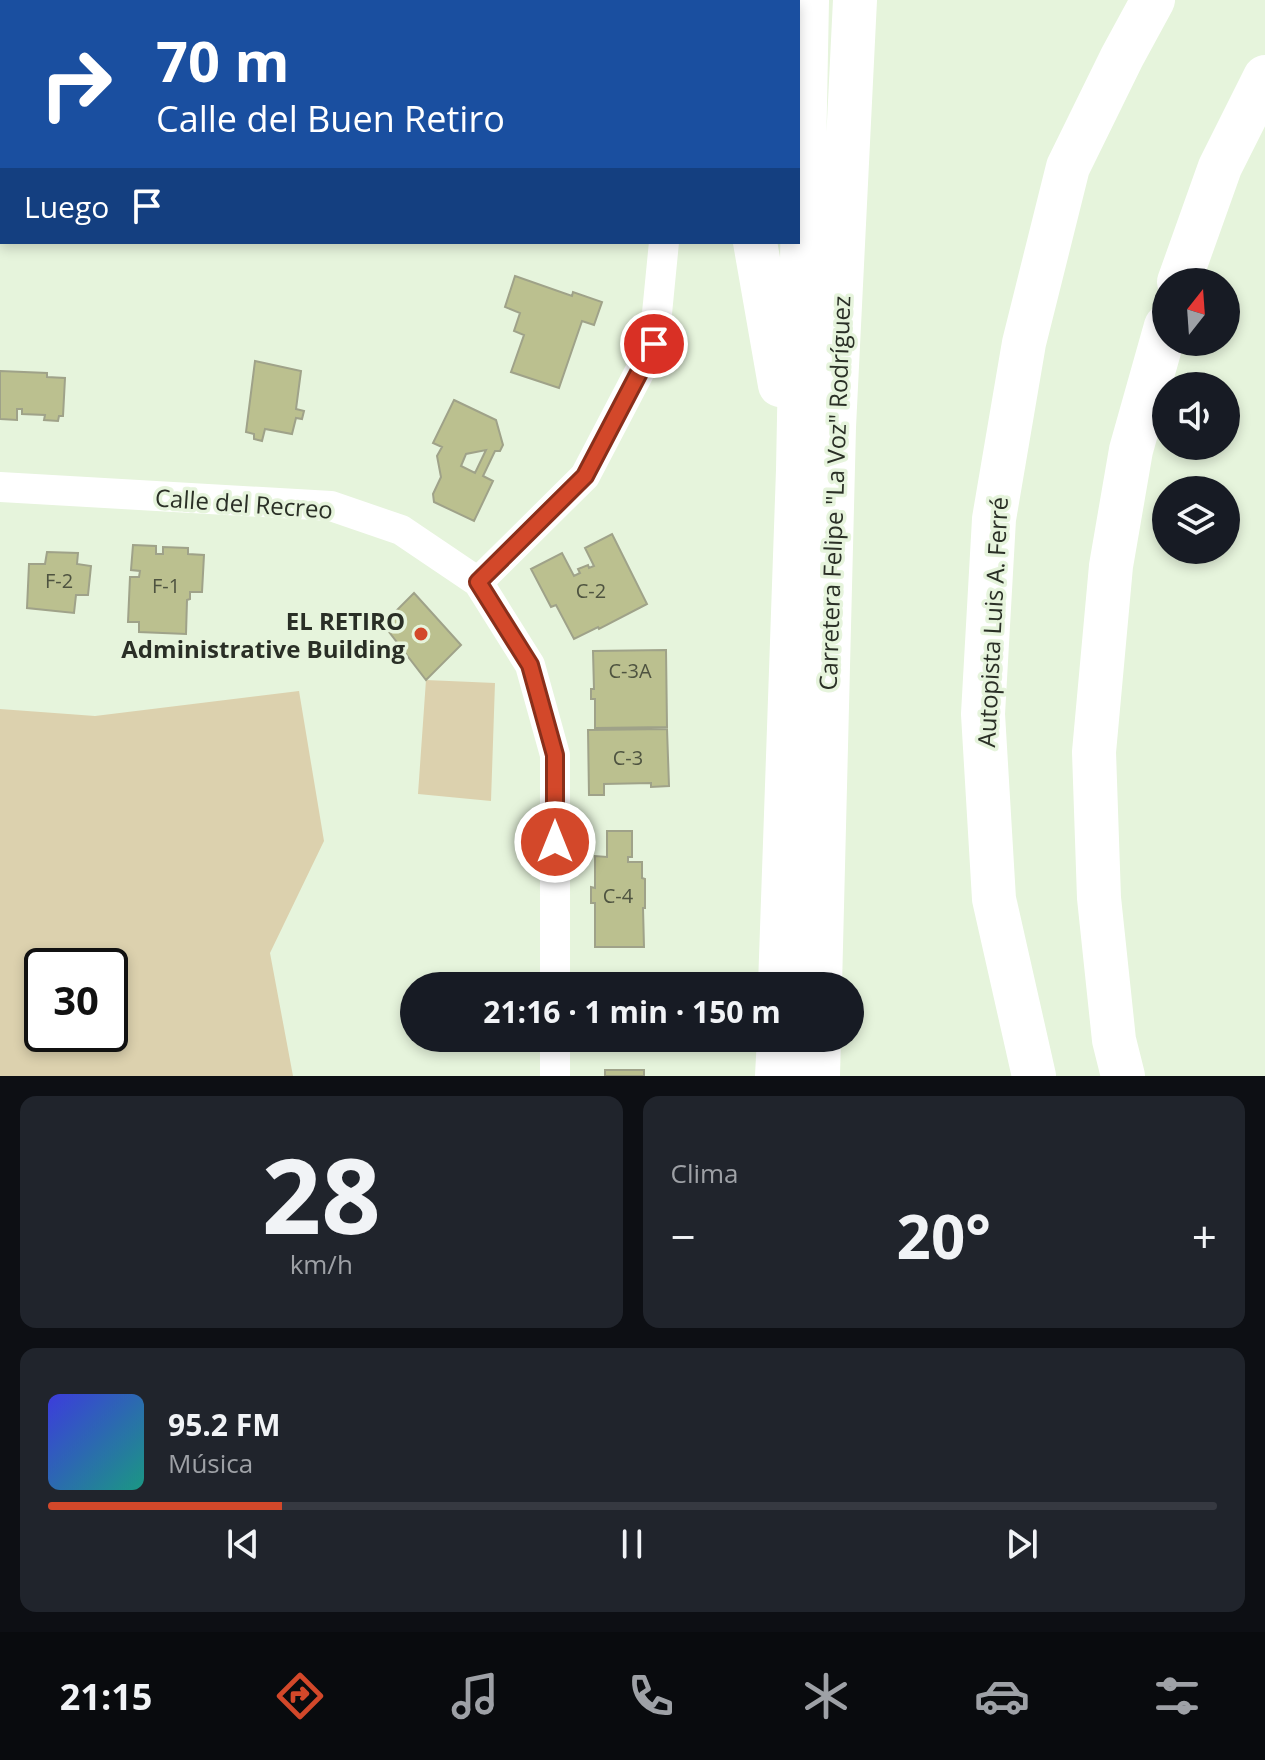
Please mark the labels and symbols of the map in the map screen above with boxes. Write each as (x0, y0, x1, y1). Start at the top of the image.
north arrow (1152, 268, 1240, 356)
street label: Carretera Felipe "La Voz" Rodríguez (811, 295, 857, 691)
pin (620, 310, 688, 378)
street label: Calle del Recreo (154, 480, 334, 526)
street label: Autopista Luis A. Ferré (969, 496, 1015, 748)
house number: F-2 (45, 567, 73, 594)
house number: F-1 (152, 572, 180, 599)
house number: C-2 (576, 577, 606, 604)
place label: EL RETIRO Administrative Building (121, 604, 405, 665)
marker: EL RETIRO Administrative Building (412, 625, 430, 643)
house number: C-3A (608, 657, 652, 684)
house number: C-3 (613, 744, 643, 771)
position arrow (513, 800, 597, 884)
house number: C-4 (603, 882, 634, 909)
speed limit sign: 30 (24, 948, 128, 1052)

